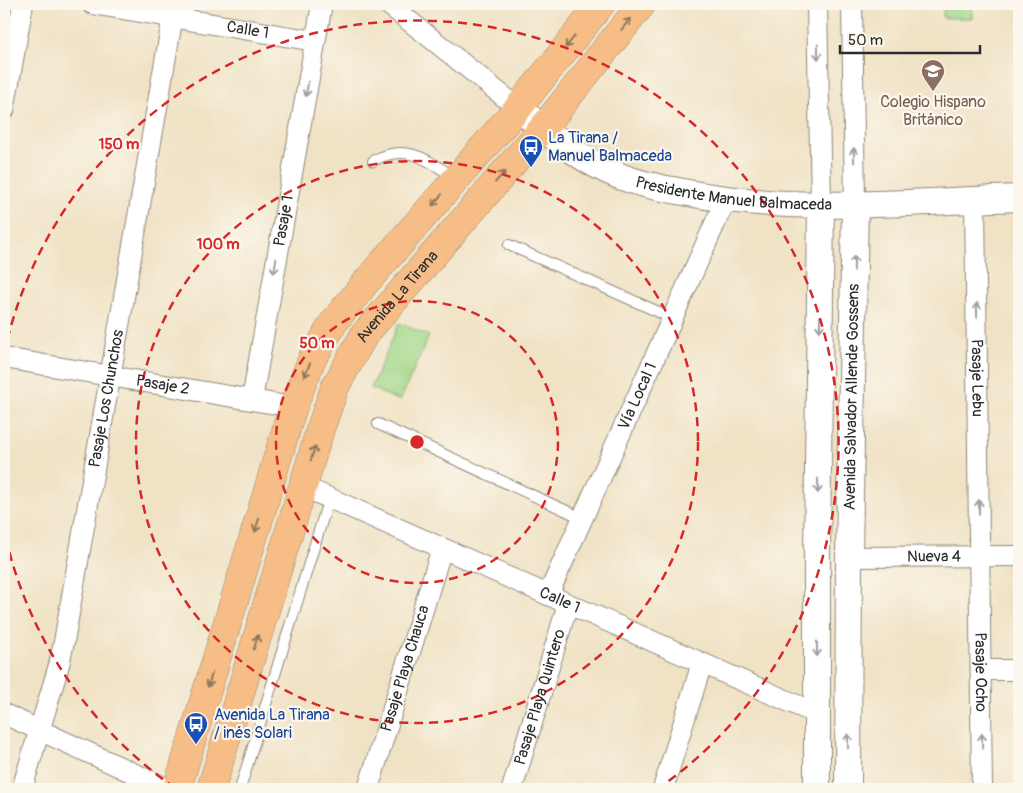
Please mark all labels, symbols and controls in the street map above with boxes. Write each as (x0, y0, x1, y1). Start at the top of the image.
street label: Calle 1 (225, 17, 271, 43)
one-way arrow (620, 18, 631, 31)
scale bar (840, 22, 980, 54)
text: 50 m (848, 31, 883, 50)
one-way arrow (565, 35, 576, 48)
one-way arrow (813, 44, 822, 60)
school or university icon: Colegio Hispano Británico (920, 58, 946, 92)
one-way arrow (301, 80, 311, 96)
place label: Colegio Hispano Británico (880, 92, 986, 130)
place label: La Tirana / Manuel Balmaceda (548, 128, 672, 166)
bus stop icon: La Tirana / Manuel Balmaceda (518, 134, 544, 168)
text: 150 m (99, 135, 139, 154)
one-way arrow (849, 147, 859, 164)
one-way arrow (494, 171, 505, 184)
street label: Presidente Manuel Balmaceda (633, 172, 832, 215)
street label: Pasaje 1 (269, 194, 298, 248)
one-way arrow (431, 194, 443, 207)
text: 100 m (197, 235, 239, 254)
street label: Avenida La Tirana (352, 246, 443, 346)
one-way arrow (849, 255, 859, 272)
one-way arrow (270, 258, 280, 274)
street label: Avenida Salvador Allende Gossens (840, 284, 864, 510)
one-way arrow (972, 302, 982, 318)
one-way arrow (815, 316, 825, 332)
street label: Pasaje Los Chunchos (85, 328, 128, 469)
text: 50 m (300, 334, 334, 353)
street label: Pasaje Lebu (967, 339, 988, 417)
street label: Vía Local 1 (614, 359, 661, 433)
one-way arrow (302, 362, 311, 377)
street label: Pasaje 2 (134, 371, 191, 399)
centre of rings (408, 433, 426, 451)
one-way arrow (308, 445, 318, 461)
one-way arrow (813, 478, 823, 494)
one-way arrow (974, 500, 984, 516)
one-way arrow (251, 516, 261, 532)
street label: Nueva 4 (907, 546, 961, 567)
street label: Calle 1 (536, 582, 583, 618)
street label: Pasaje Playa Chauca (376, 603, 434, 734)
street label: Pasaje Playa Quintero (510, 626, 570, 767)
street label: Pasaje Ocho (970, 632, 991, 712)
one-way arrow (251, 634, 261, 650)
one-way arrow (812, 640, 822, 657)
one-way arrow (204, 672, 214, 688)
place label: Avenida La Tirana / inés Solari (214, 705, 330, 743)
bus stop icon: Avenida La Tirana / inés Solari (183, 711, 209, 745)
one-way arrow (843, 733, 853, 749)
one-way arrow (977, 733, 987, 749)

